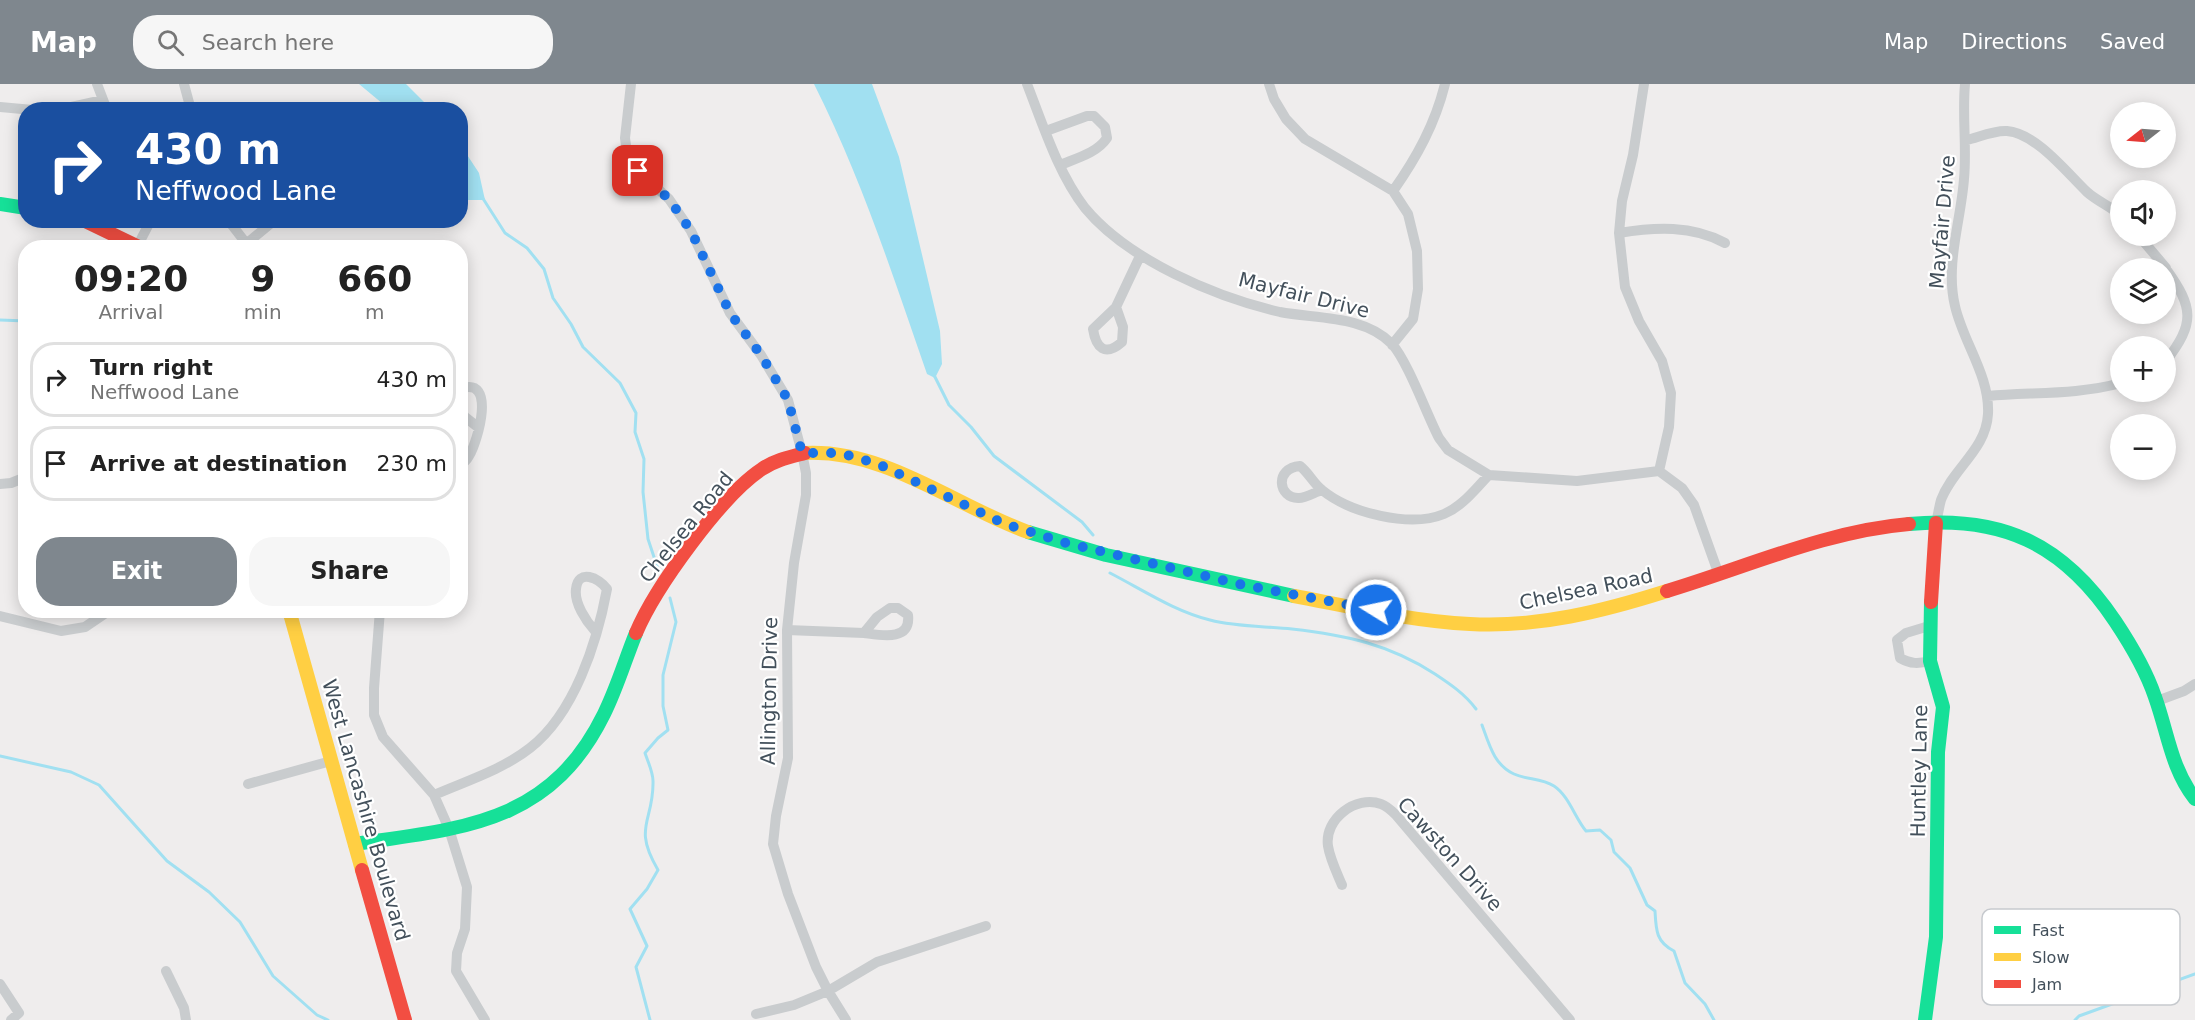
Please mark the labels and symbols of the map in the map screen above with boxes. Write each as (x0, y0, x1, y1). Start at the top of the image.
north arrow (2110, 102, 2176, 168)
pin (612, 145, 663, 196)
street label: Mayfair Drive (1924, 154, 1960, 290)
street label: Mayfair Drive (1236, 267, 1372, 323)
street label: Chelsea Road (634, 467, 738, 587)
street label: Chelsea Road (1517, 563, 1655, 615)
position arrow (1344, 578, 1408, 642)
street label: Allington Drive (756, 617, 782, 765)
street label: West Lancashire Boulevard (317, 676, 415, 944)
street label: Huntley Lane (1906, 704, 1932, 838)
street label: Cawston Drive (1392, 792, 1508, 916)
legend (1982, 909, 2180, 1005)
text: Fast (2032, 921, 2064, 940)
text: Slow (2032, 948, 2069, 967)
text: Jam (2031, 975, 2062, 994)

